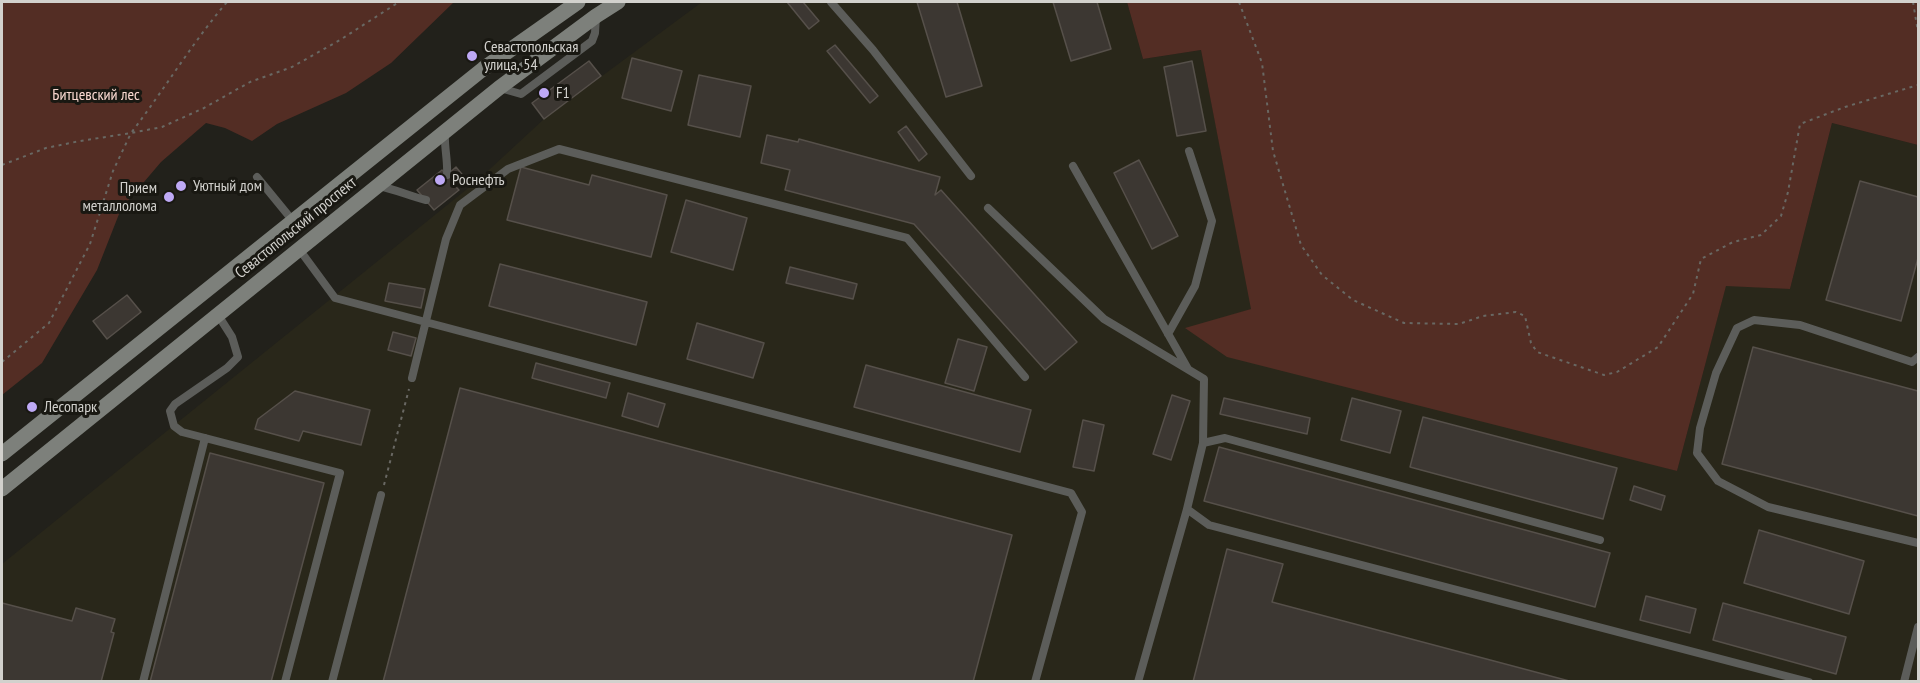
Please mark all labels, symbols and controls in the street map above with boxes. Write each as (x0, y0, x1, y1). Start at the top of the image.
place label: Севастопольская улица, 54 (484, 37, 578, 75)
marker: Севастопольская улица, 54 (465, 49, 479, 63)
place label: F1 (556, 83, 570, 103)
park label: Битцевский лес (52, 85, 140, 105)
marker: F1 (537, 86, 551, 100)
place label: Роснефть (452, 170, 505, 190)
street label: Севастопольский проспект (231, 173, 361, 283)
marker: Роснефть (433, 173, 447, 187)
place label: Уютный дом (193, 176, 262, 196)
place label: Прием металлолома (82, 178, 157, 216)
marker: Уютный дом (174, 179, 188, 193)
marker: Прием металлолома (162, 190, 176, 204)
place label: Лесопарк (44, 397, 97, 417)
marker: Лесопарк (25, 400, 39, 414)

